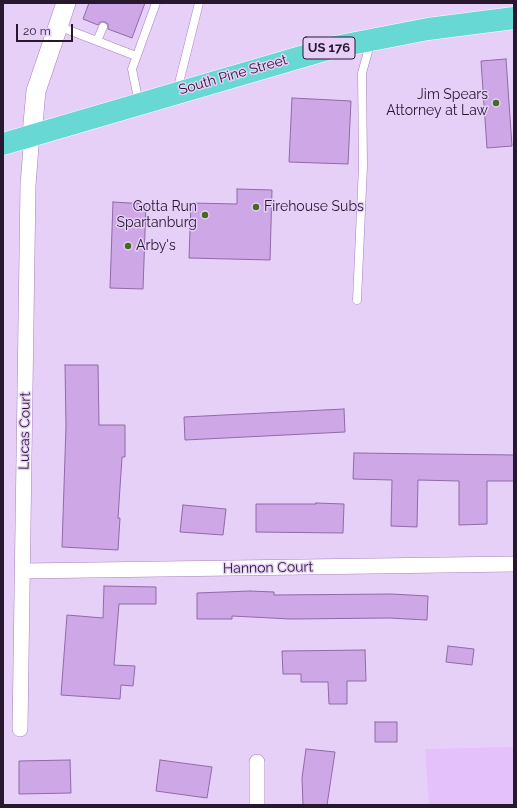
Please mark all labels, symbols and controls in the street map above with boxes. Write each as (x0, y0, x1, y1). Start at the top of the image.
scale bar (18, 16, 75, 42)
text: 20 m (23, 24, 51, 38)
road number: US 176 (303, 37, 355, 59)
street label: South Pine Street (177, 51, 289, 99)
place label: Jim Spears Attorney at Law (386, 87, 488, 120)
marker: Jim Spears Attorney at Law (491, 98, 501, 108)
place label: Gotta Run Spartanburg (117, 199, 197, 232)
place label: Firehouse Subs (264, 199, 364, 215)
marker: Firehouse Subs (251, 202, 261, 212)
marker: Gotta Run Spartanburg (200, 210, 210, 220)
place label: Arby's (136, 238, 176, 254)
marker: Arby's (123, 241, 133, 251)
street label: Lucas Court (16, 392, 34, 470)
street label: Hannon Court (223, 559, 313, 577)

